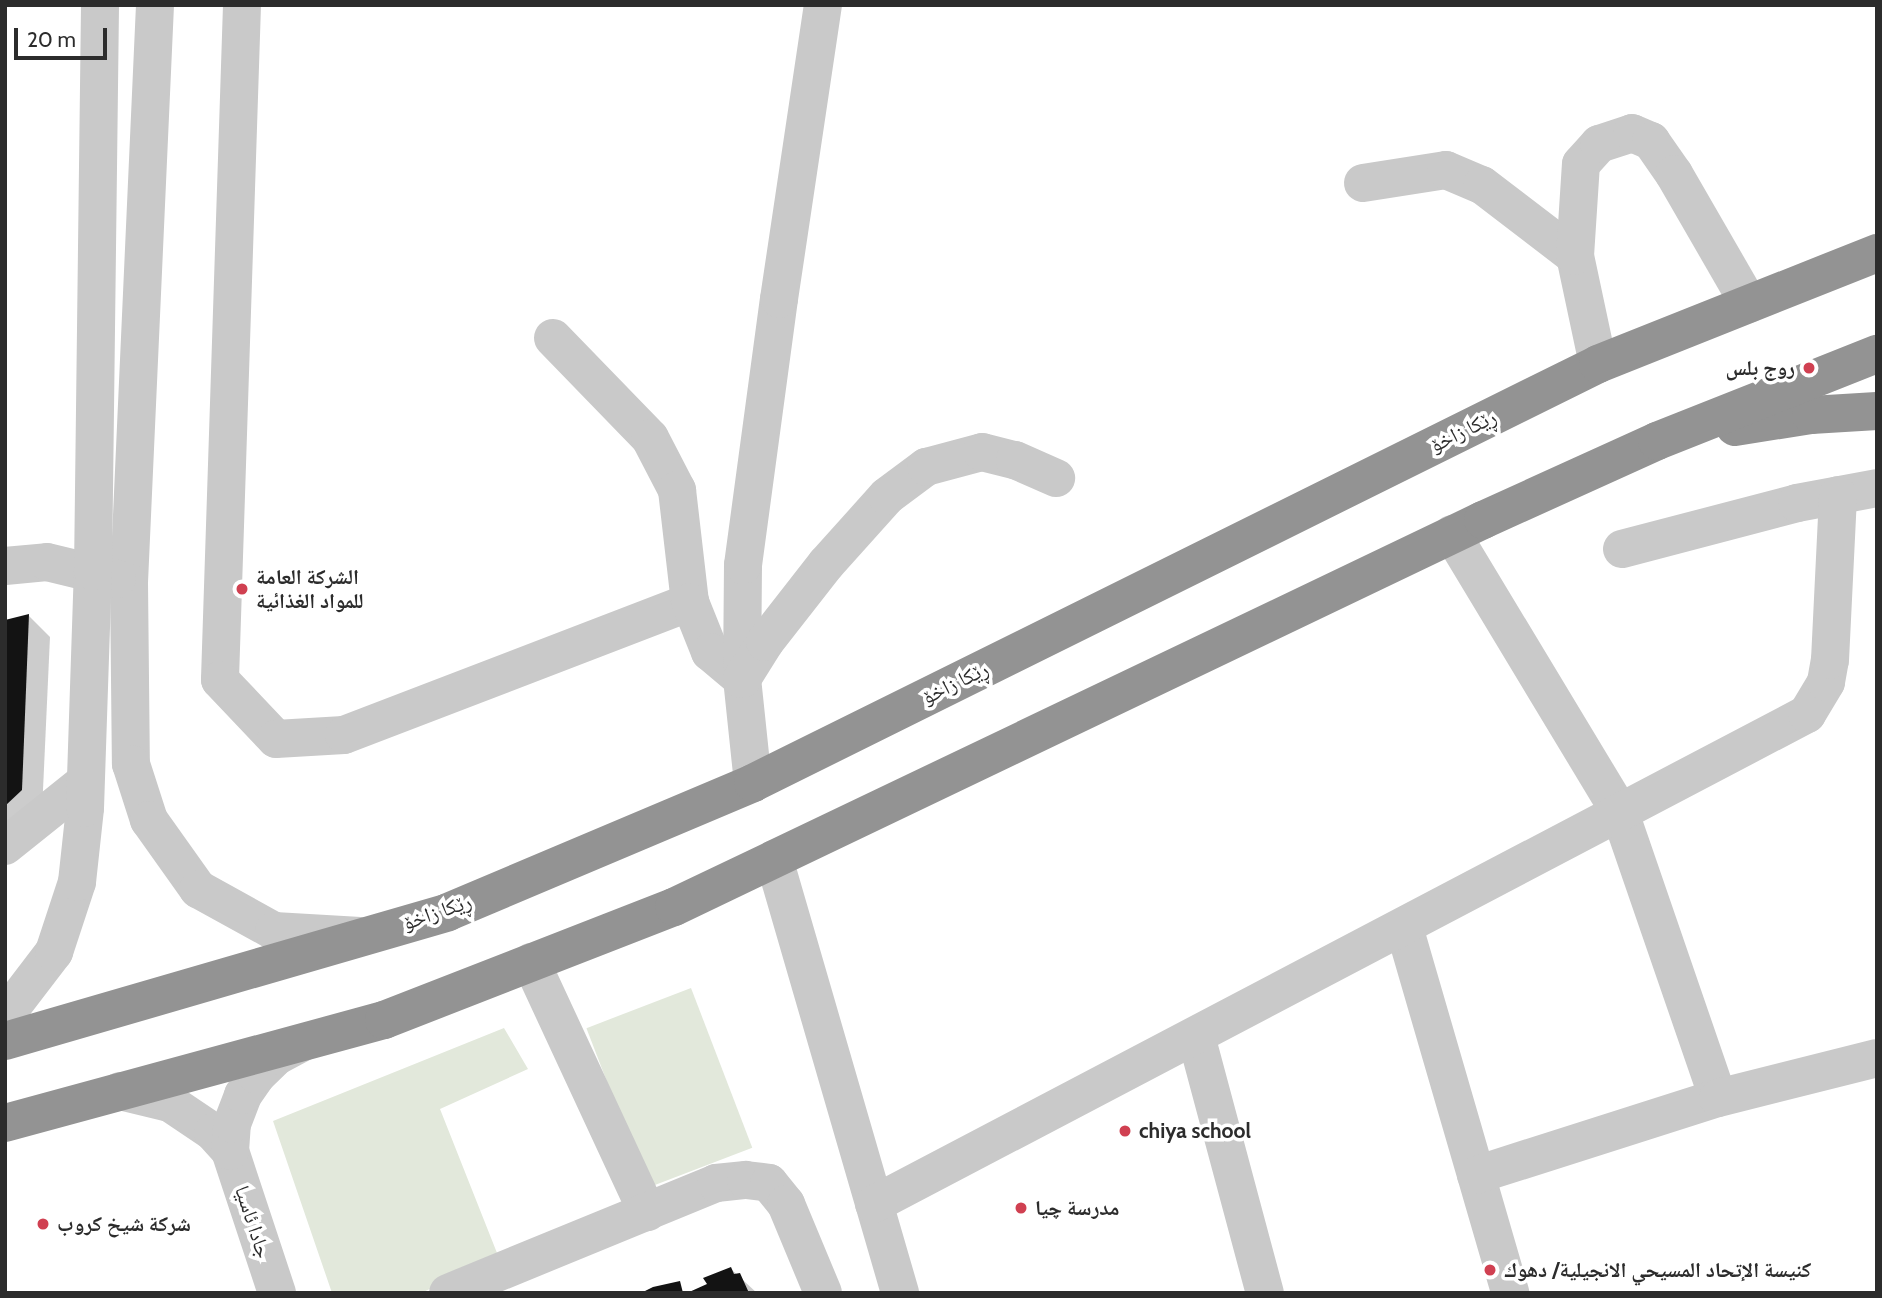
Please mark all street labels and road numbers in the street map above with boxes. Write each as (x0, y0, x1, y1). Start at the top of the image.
street label: ڕێکا زاخۆ (1425, 404, 1501, 458)
street label: ڕێکا زاخۆ (917, 656, 993, 710)
street label: ڕێکا زاخۆ (399, 888, 475, 936)
street label: جادا ئاسيا (229, 1183, 277, 1261)

